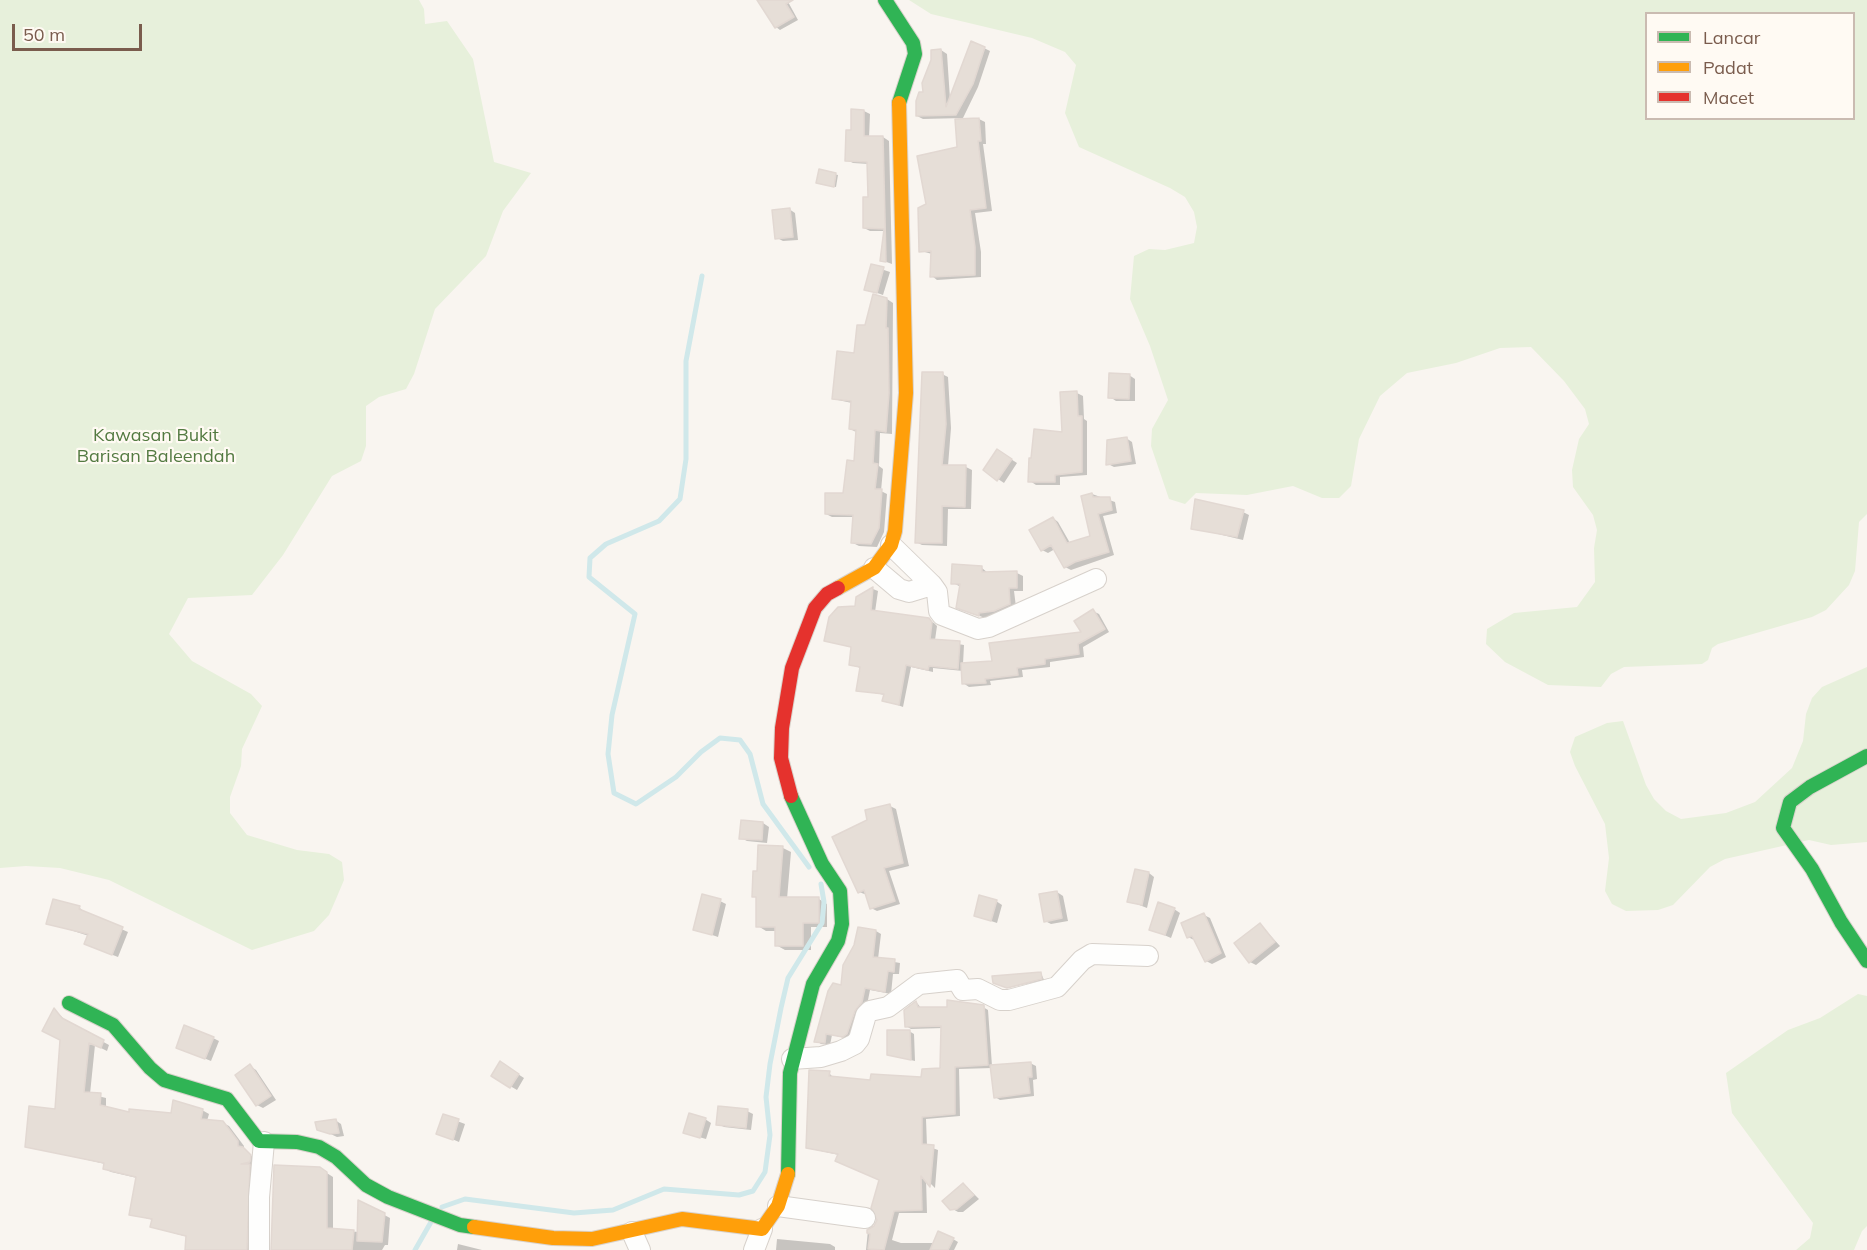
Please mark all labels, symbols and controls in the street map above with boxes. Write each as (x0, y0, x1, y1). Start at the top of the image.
scale bar (15, 12, 146, 50)
legend (1645, 12, 1855, 120)
text: 50 m (23, 23, 65, 46)
text: Lancar (1703, 26, 1760, 49)
text: Padat (1703, 56, 1753, 79)
text: Macet (1703, 86, 1754, 109)
park label: Kawasan Bukit Barisan Baleendah (77, 425, 235, 468)

